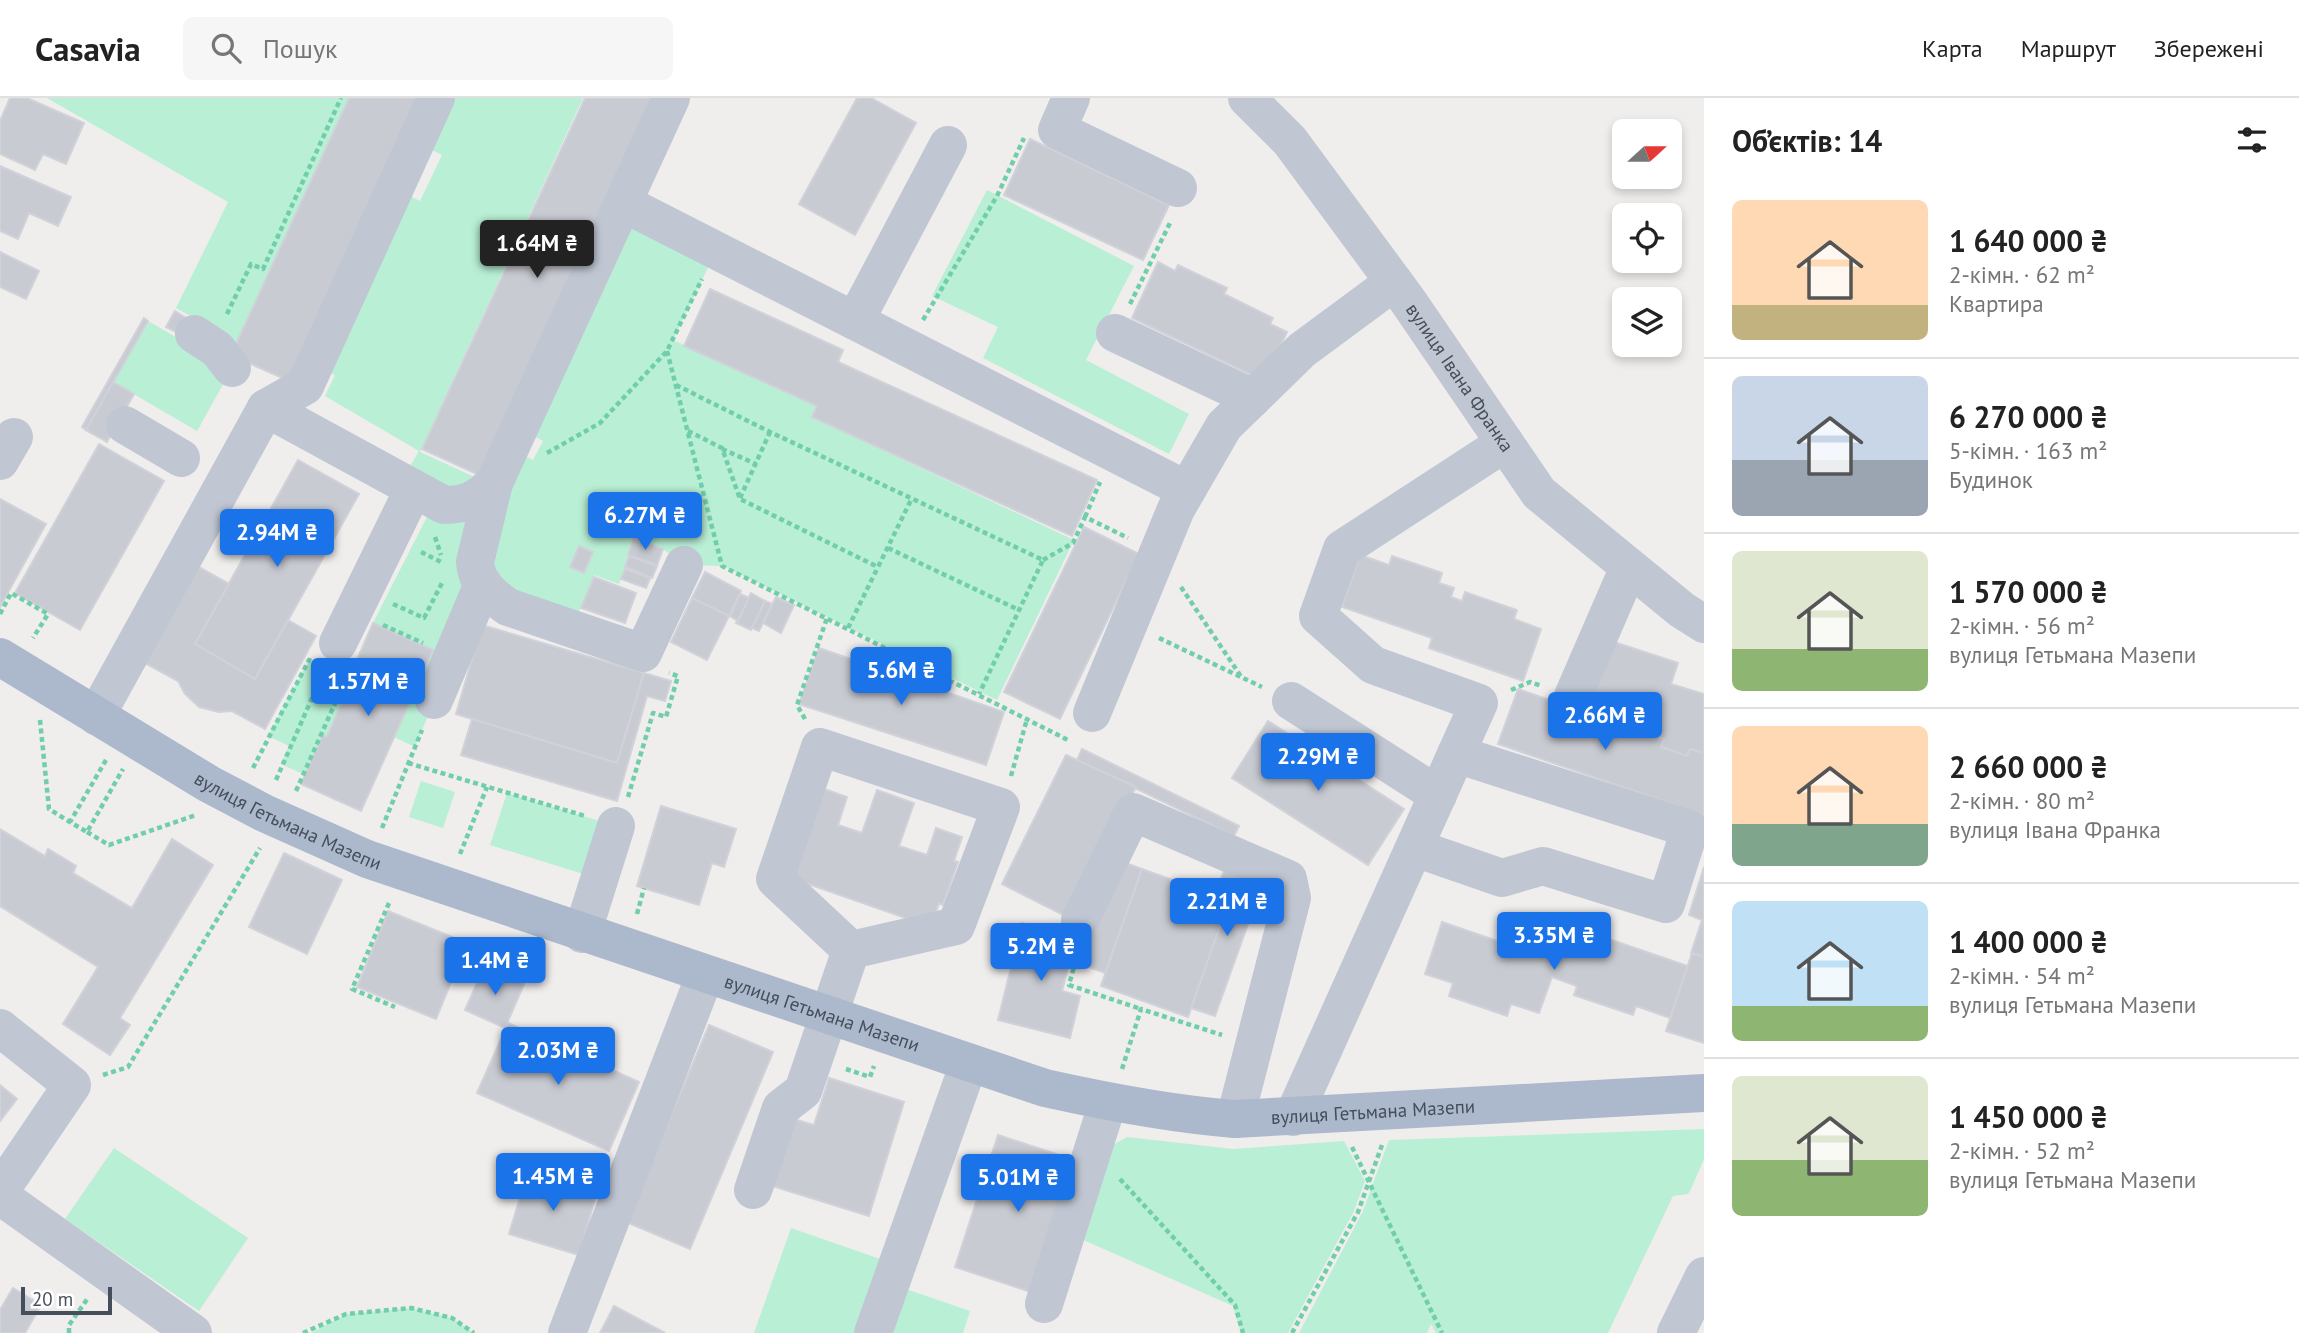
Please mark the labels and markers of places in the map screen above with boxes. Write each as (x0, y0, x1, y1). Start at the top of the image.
pin: 1.64M ₴ (472, 220, 602, 280)
pin: 6.27M ₴ (580, 492, 710, 552)
pin: 2.94M ₴ (212, 510, 342, 569)
pin: 5.6M ₴ (844, 648, 958, 707)
pin: 1.57M ₴ (303, 658, 433, 718)
pin: 2.66M ₴ (1540, 692, 1670, 752)
pin: 2.29M ₴ (1253, 734, 1383, 793)
pin: 2.21M ₴ (1162, 878, 1292, 938)
pin: 3.35M ₴ (1489, 912, 1619, 972)
pin: 5.2M ₴ (984, 924, 1098, 983)
pin: 1.4M ₴ (438, 937, 552, 997)
pin: 2.03M ₴ (493, 1028, 623, 1087)
pin: 1.45M ₴ (488, 1154, 618, 1213)
pin: 5.01M ₴ (953, 1154, 1083, 1214)

